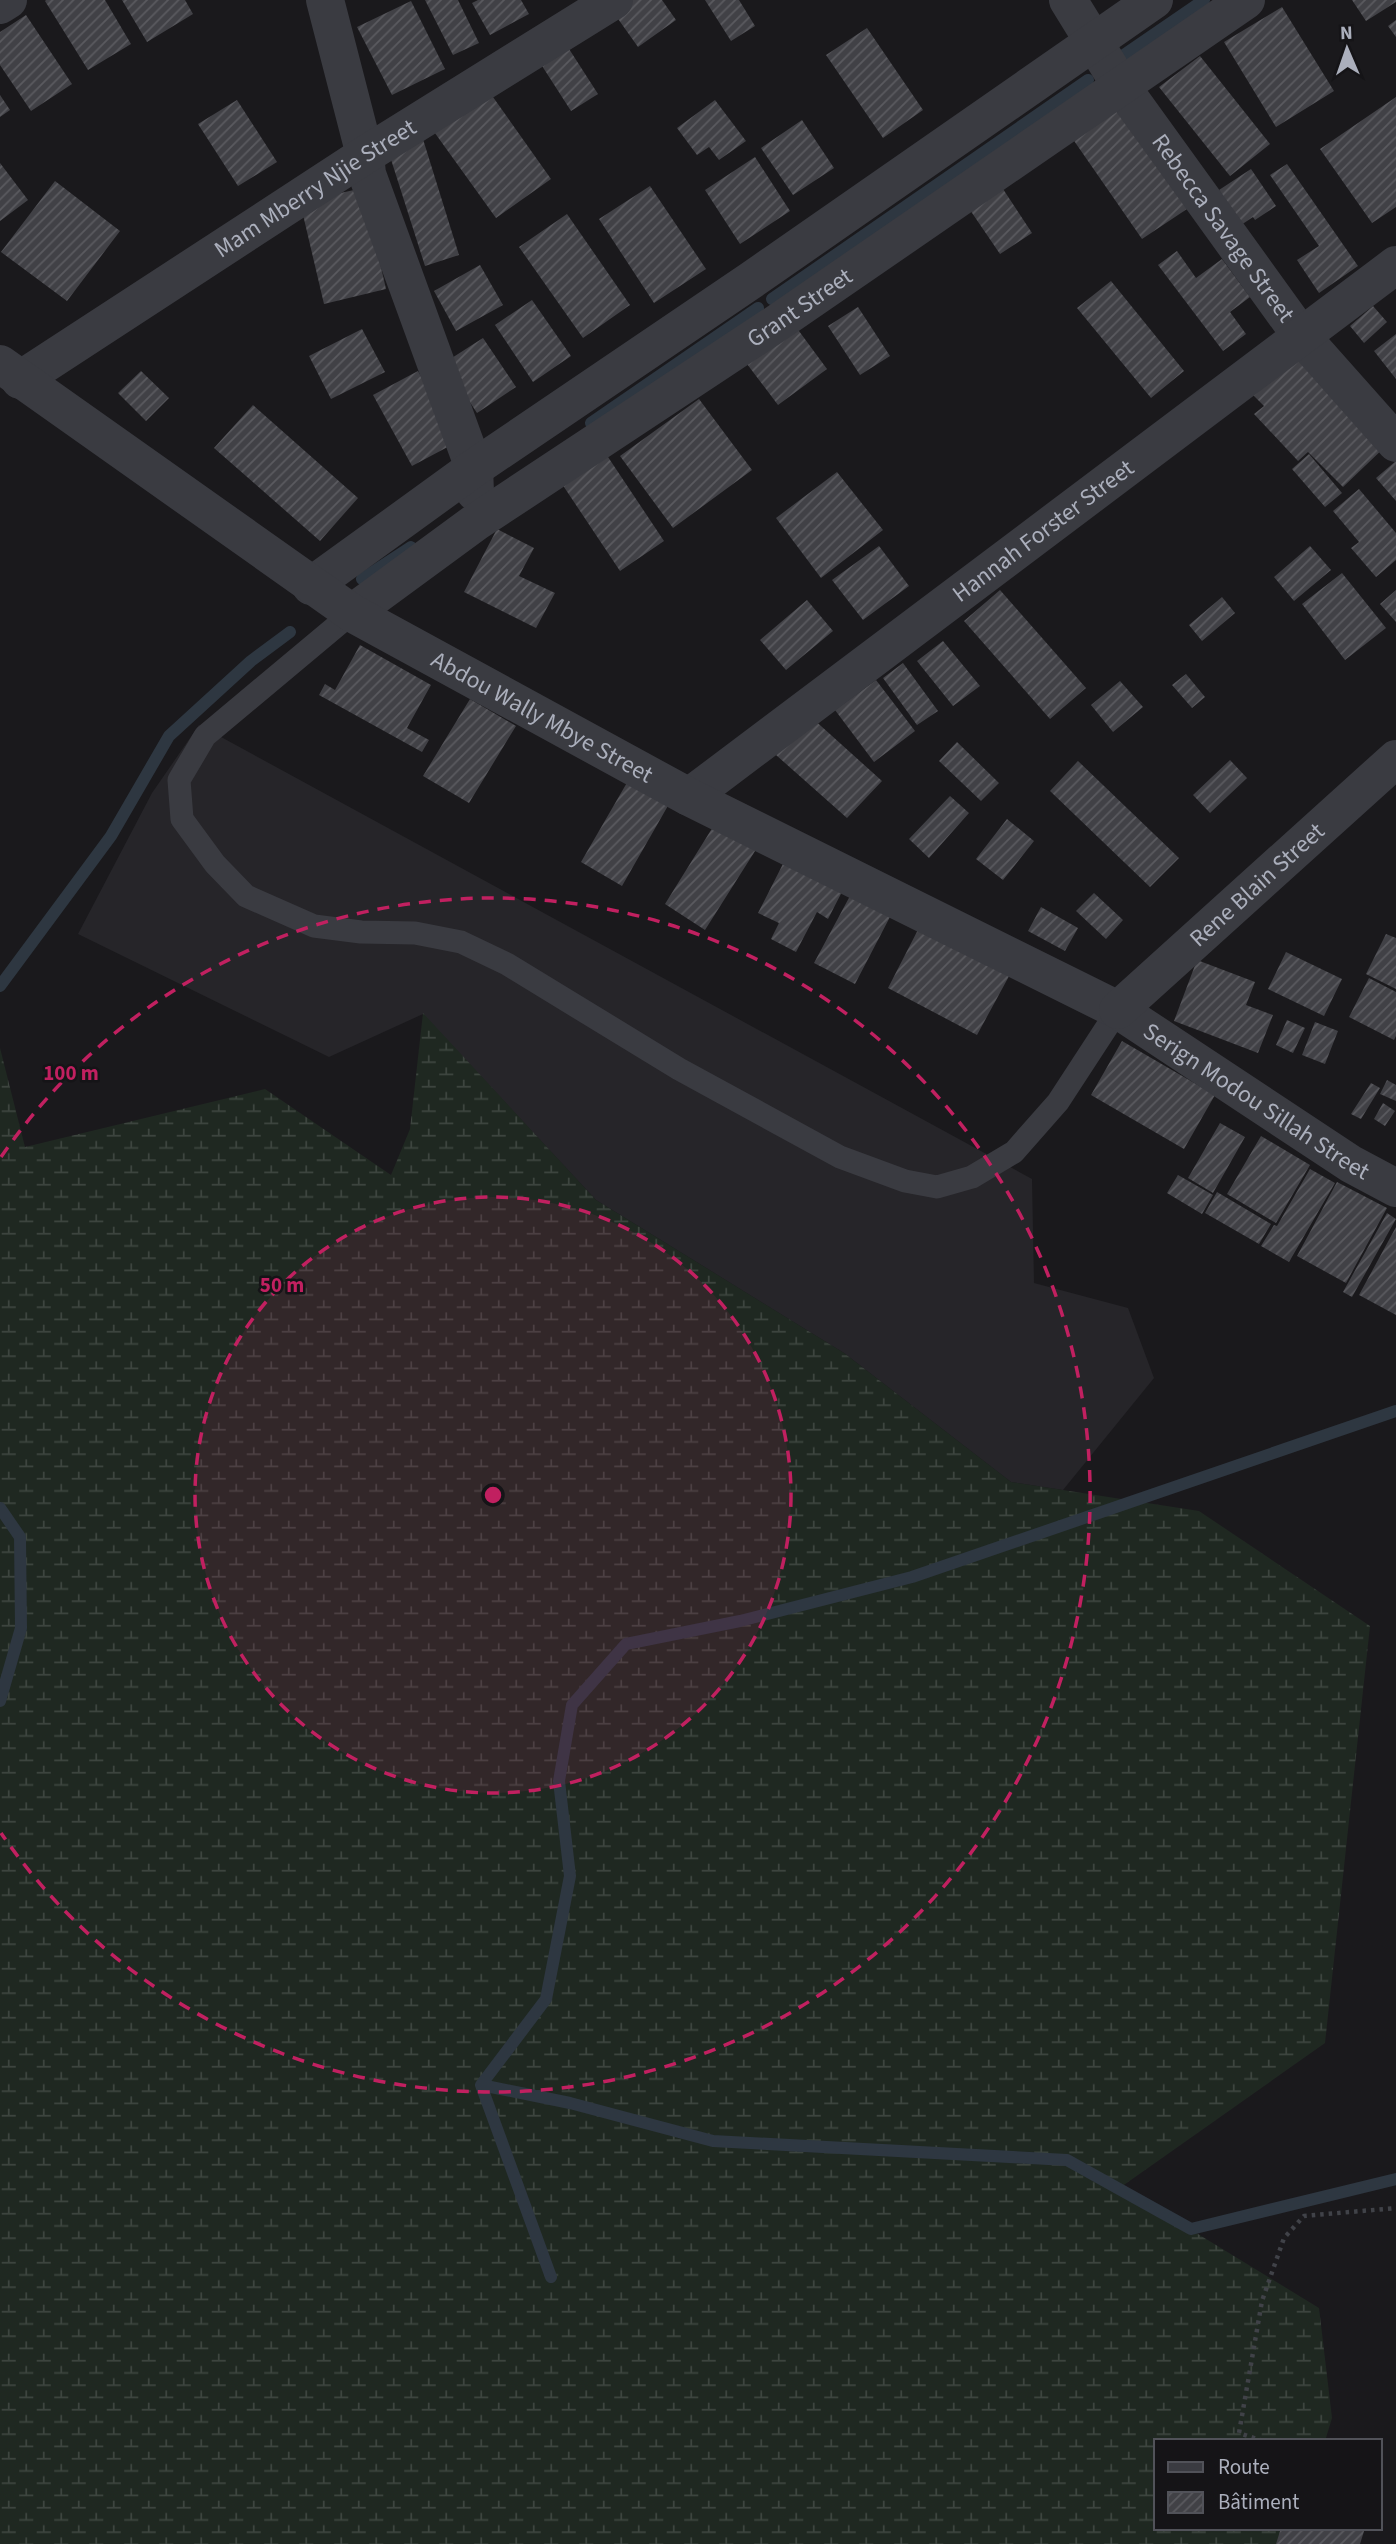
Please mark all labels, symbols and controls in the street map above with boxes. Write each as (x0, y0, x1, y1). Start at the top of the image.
north arrow (1312, 14, 1382, 84)
text: N (1340, 20, 1353, 47)
street label: Mam Mberry Njie Street (207, 110, 423, 266)
street label: Rebecca Savage Street (1143, 126, 1303, 329)
street label: Grant Street (740, 259, 859, 356)
street label: Hannah Forster Street (945, 451, 1141, 611)
street label: Abdou Wally Mbye Street (425, 642, 660, 792)
street label: Rene Blain Street (1181, 814, 1332, 955)
street label: Serign Modou Sillah Street (1136, 1014, 1376, 1188)
text: 100 m (43, 1058, 99, 1088)
text: 50 m (260, 1270, 304, 1300)
centre of rings (481, 1483, 505, 1507)
legend (1154, 2439, 1382, 2530)
text: Route (1218, 2452, 1270, 2482)
text: Bâtiment (1218, 2487, 1299, 2517)

